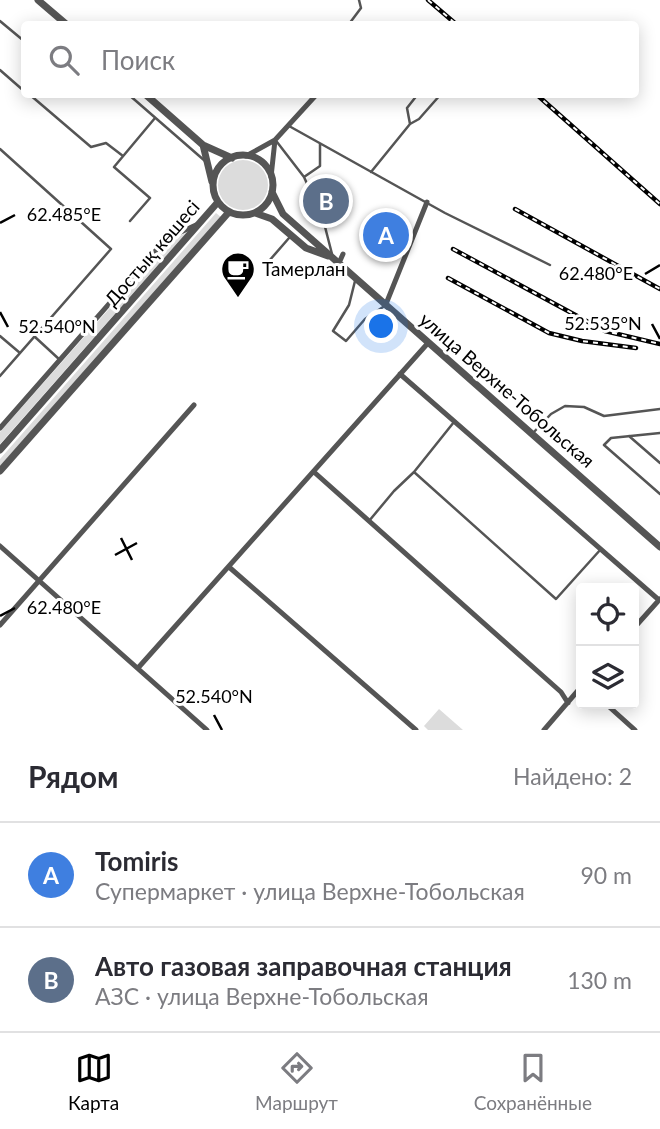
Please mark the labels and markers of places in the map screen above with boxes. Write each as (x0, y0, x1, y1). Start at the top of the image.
pin: B (303, 175, 349, 227)
pin: A (363, 209, 409, 261)
cafe icon: Тамерлан (219, 250, 257, 299)
place label: Тамерлан (262, 257, 346, 280)

